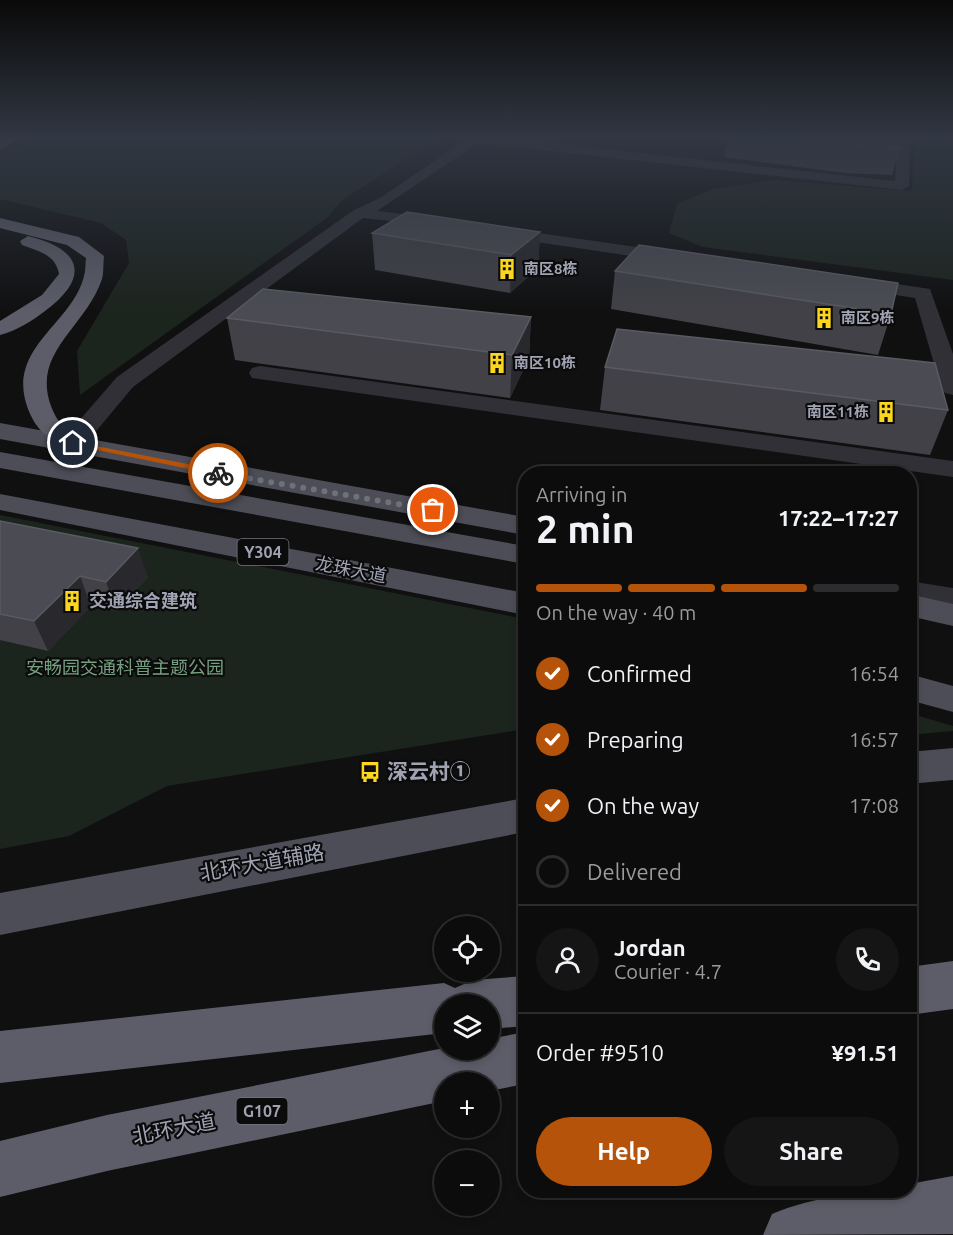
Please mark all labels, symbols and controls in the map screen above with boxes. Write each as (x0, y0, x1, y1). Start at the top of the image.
building icon: 南区8栋 (495, 257, 519, 281)
place label: 南区8栋 (524, 260, 577, 277)
building icon: 南区9栋 (812, 306, 836, 330)
place label: 南区9栋 (841, 309, 894, 326)
building icon: 南区10栋 (485, 351, 509, 375)
place label: 南区10栋 (514, 354, 576, 371)
building icon: 南区11栋 (874, 400, 898, 424)
place label: 南区11栋 (807, 403, 869, 420)
pin (47, 417, 98, 468)
icon: home (56, 426, 89, 459)
courier (188, 443, 248, 503)
icon: bike (202, 457, 235, 490)
text: Arriving in (536, 483, 627, 506)
pin (407, 484, 458, 535)
icon: bag (416, 493, 449, 526)
text: 17:22–17:27 (778, 505, 899, 530)
text: 2 min (536, 507, 635, 550)
road number: Y304 (238, 539, 288, 565)
street label: 龙珠大道 (314, 552, 388, 586)
building icon: 交通综合建筑 (60, 589, 84, 613)
place label: 交通综合建筑 (89, 590, 197, 610)
text: On the way · 40 m (536, 601, 696, 624)
park label: 安畅园交通科普主题公园 (26, 657, 224, 677)
icon: check (536, 657, 569, 690)
text: Confirmed (587, 661, 692, 686)
text: 16:54 (849, 662, 899, 685)
icon: check (536, 723, 569, 756)
text: Preparing (587, 727, 684, 752)
text: 16:57 (849, 728, 899, 751)
place label: 深云村① (387, 759, 471, 783)
bus stop icon: 深云村① (358, 760, 382, 784)
icon: check (536, 789, 569, 822)
text: On the way (587, 793, 699, 818)
text: 17:08 (849, 794, 899, 817)
street label: 北环大道辅路 (198, 839, 326, 885)
text: Delivered (587, 859, 682, 884)
map controls (434, 916, 500, 1216)
button: locate (434, 916, 500, 982)
button: person (536, 928, 599, 991)
button: phone (836, 928, 899, 991)
text: Jordan (614, 935, 686, 960)
text: Courier · 4.7 (614, 960, 722, 983)
button: layers (434, 994, 500, 1060)
text: Order #9510 (536, 1040, 664, 1065)
text: ¥91.51 (832, 1040, 899, 1065)
button: + (434, 1072, 500, 1138)
road number: G107 (236, 1098, 288, 1124)
street label: 北环大道 (130, 1108, 217, 1148)
button: Help (536, 1117, 712, 1186)
button: Share (724, 1117, 899, 1186)
button: − (434, 1150, 500, 1216)

